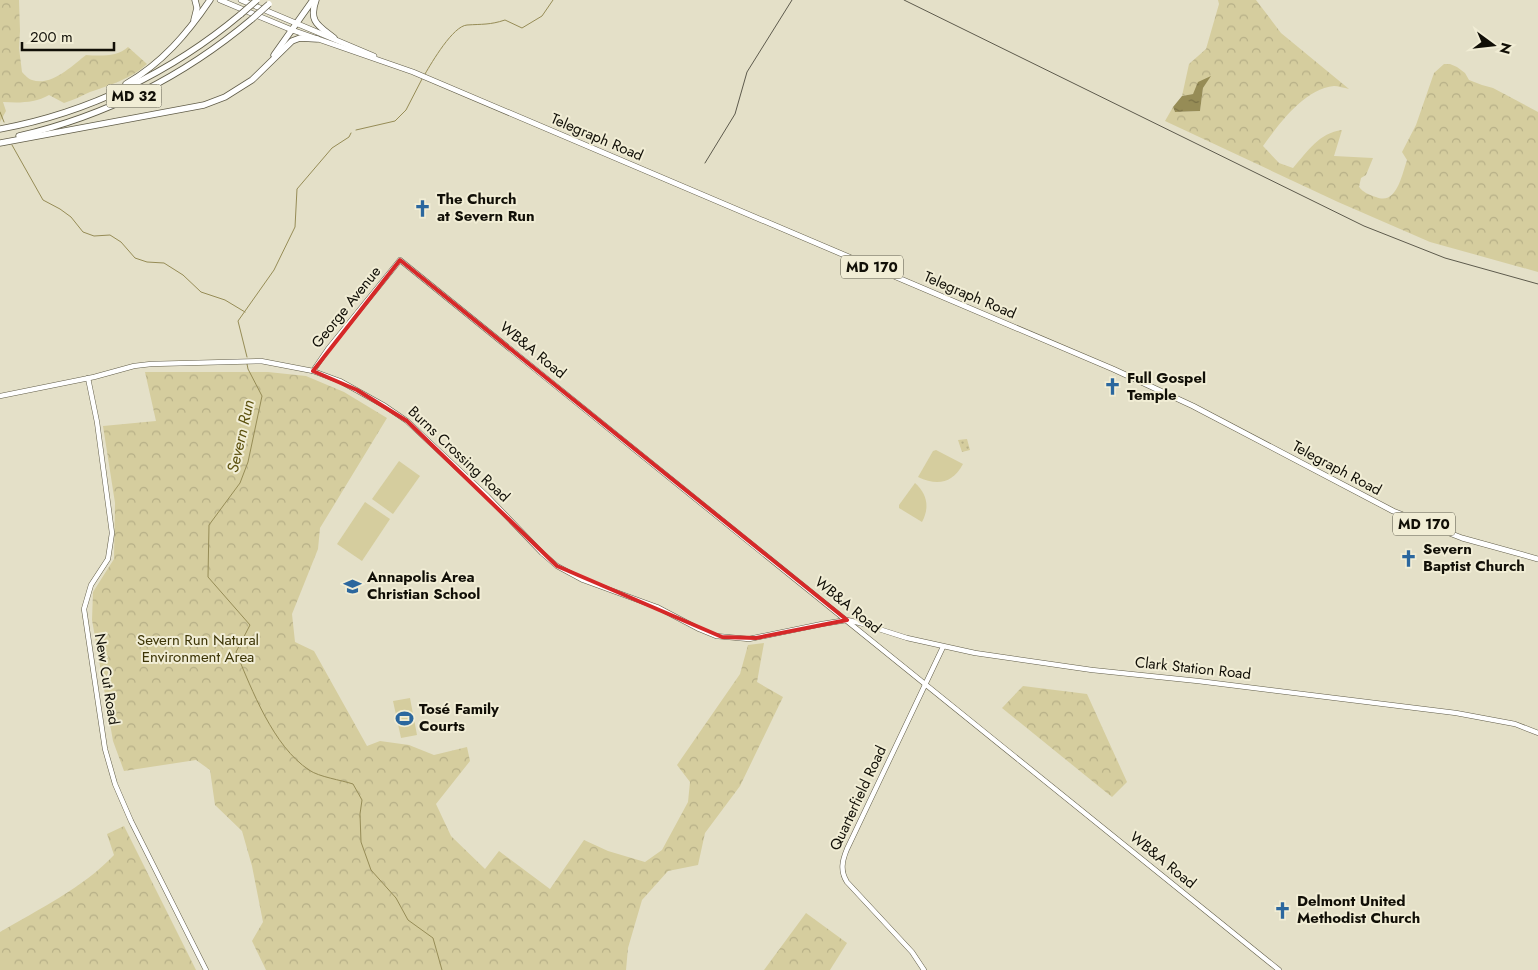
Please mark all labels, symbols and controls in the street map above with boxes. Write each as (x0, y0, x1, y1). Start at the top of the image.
scale bar (22, 20, 115, 52)
north arrow (1468, 20, 1518, 70)
text: 200 m (30, 26, 73, 48)
text: N (1494, 40, 1517, 56)
road number: MD 32 (106, 84, 162, 108)
street label: Telegraph Road (547, 108, 647, 166)
place label: The Church at Severn Run (437, 188, 535, 227)
church icon: The Church at Severn Run (413, 198, 433, 218)
road number: MD 170 (841, 256, 903, 278)
street label: George Avenue (306, 261, 386, 353)
street label: Telegraph Road (920, 266, 1020, 324)
street label: WB&A Road (495, 316, 571, 384)
place label: Full Gospel Temple (1127, 367, 1206, 406)
church icon: Full Gospel Temple (1103, 377, 1123, 397)
water label: Severn Run (221, 397, 260, 475)
street label: Burns Crossing Road (403, 401, 515, 507)
street label: Telegraph Road (1288, 435, 1386, 501)
road number: MD 170 (1393, 512, 1455, 536)
place label: Severn Baptist Church (1423, 538, 1525, 577)
church icon: Severn Baptist Church (1399, 548, 1419, 568)
place label: Annapolis Area Christian School (366, 566, 480, 605)
street label: WB&A Road (810, 571, 886, 639)
school or university icon: Annapolis Area Christian School (343, 576, 363, 596)
park label: Severn Run Natural Environment Area (137, 629, 259, 668)
street label: New Cut Road (89, 632, 125, 726)
street label: Clark Station Road (1134, 651, 1252, 685)
place label: Tosé Family Courts (419, 698, 499, 737)
sports icon: Tosé Family Courts (395, 708, 415, 728)
street label: Quarterfield Road (824, 742, 892, 854)
street label: WB&A Road (1125, 826, 1201, 894)
place label: Delmont United Methodist Church (1297, 890, 1420, 929)
church icon: Delmont United Methodist Church (1273, 900, 1293, 920)

